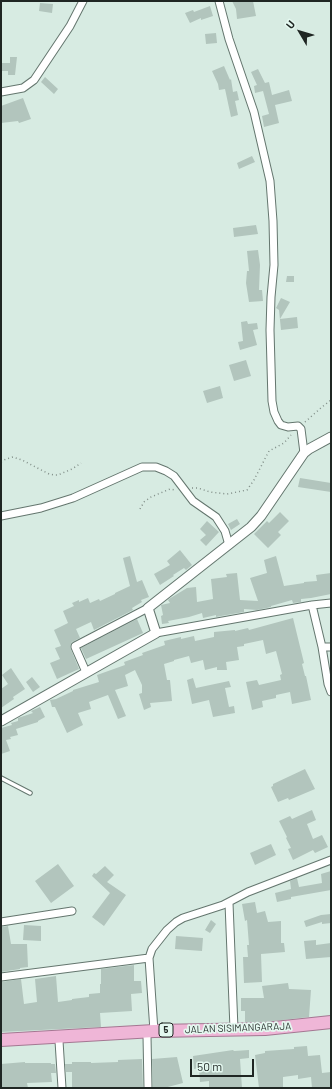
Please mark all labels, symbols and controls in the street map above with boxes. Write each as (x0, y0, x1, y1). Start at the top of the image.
north arrow (280, 12, 320, 52)
text: U (283, 18, 297, 31)
street label: JALAN SISIMANGARAJA (185, 1020, 291, 1036)
road number: 5 (159, 1023, 173, 1037)
scale bar (192, 1051, 256, 1077)
text: 50 m (197, 1059, 222, 1073)

